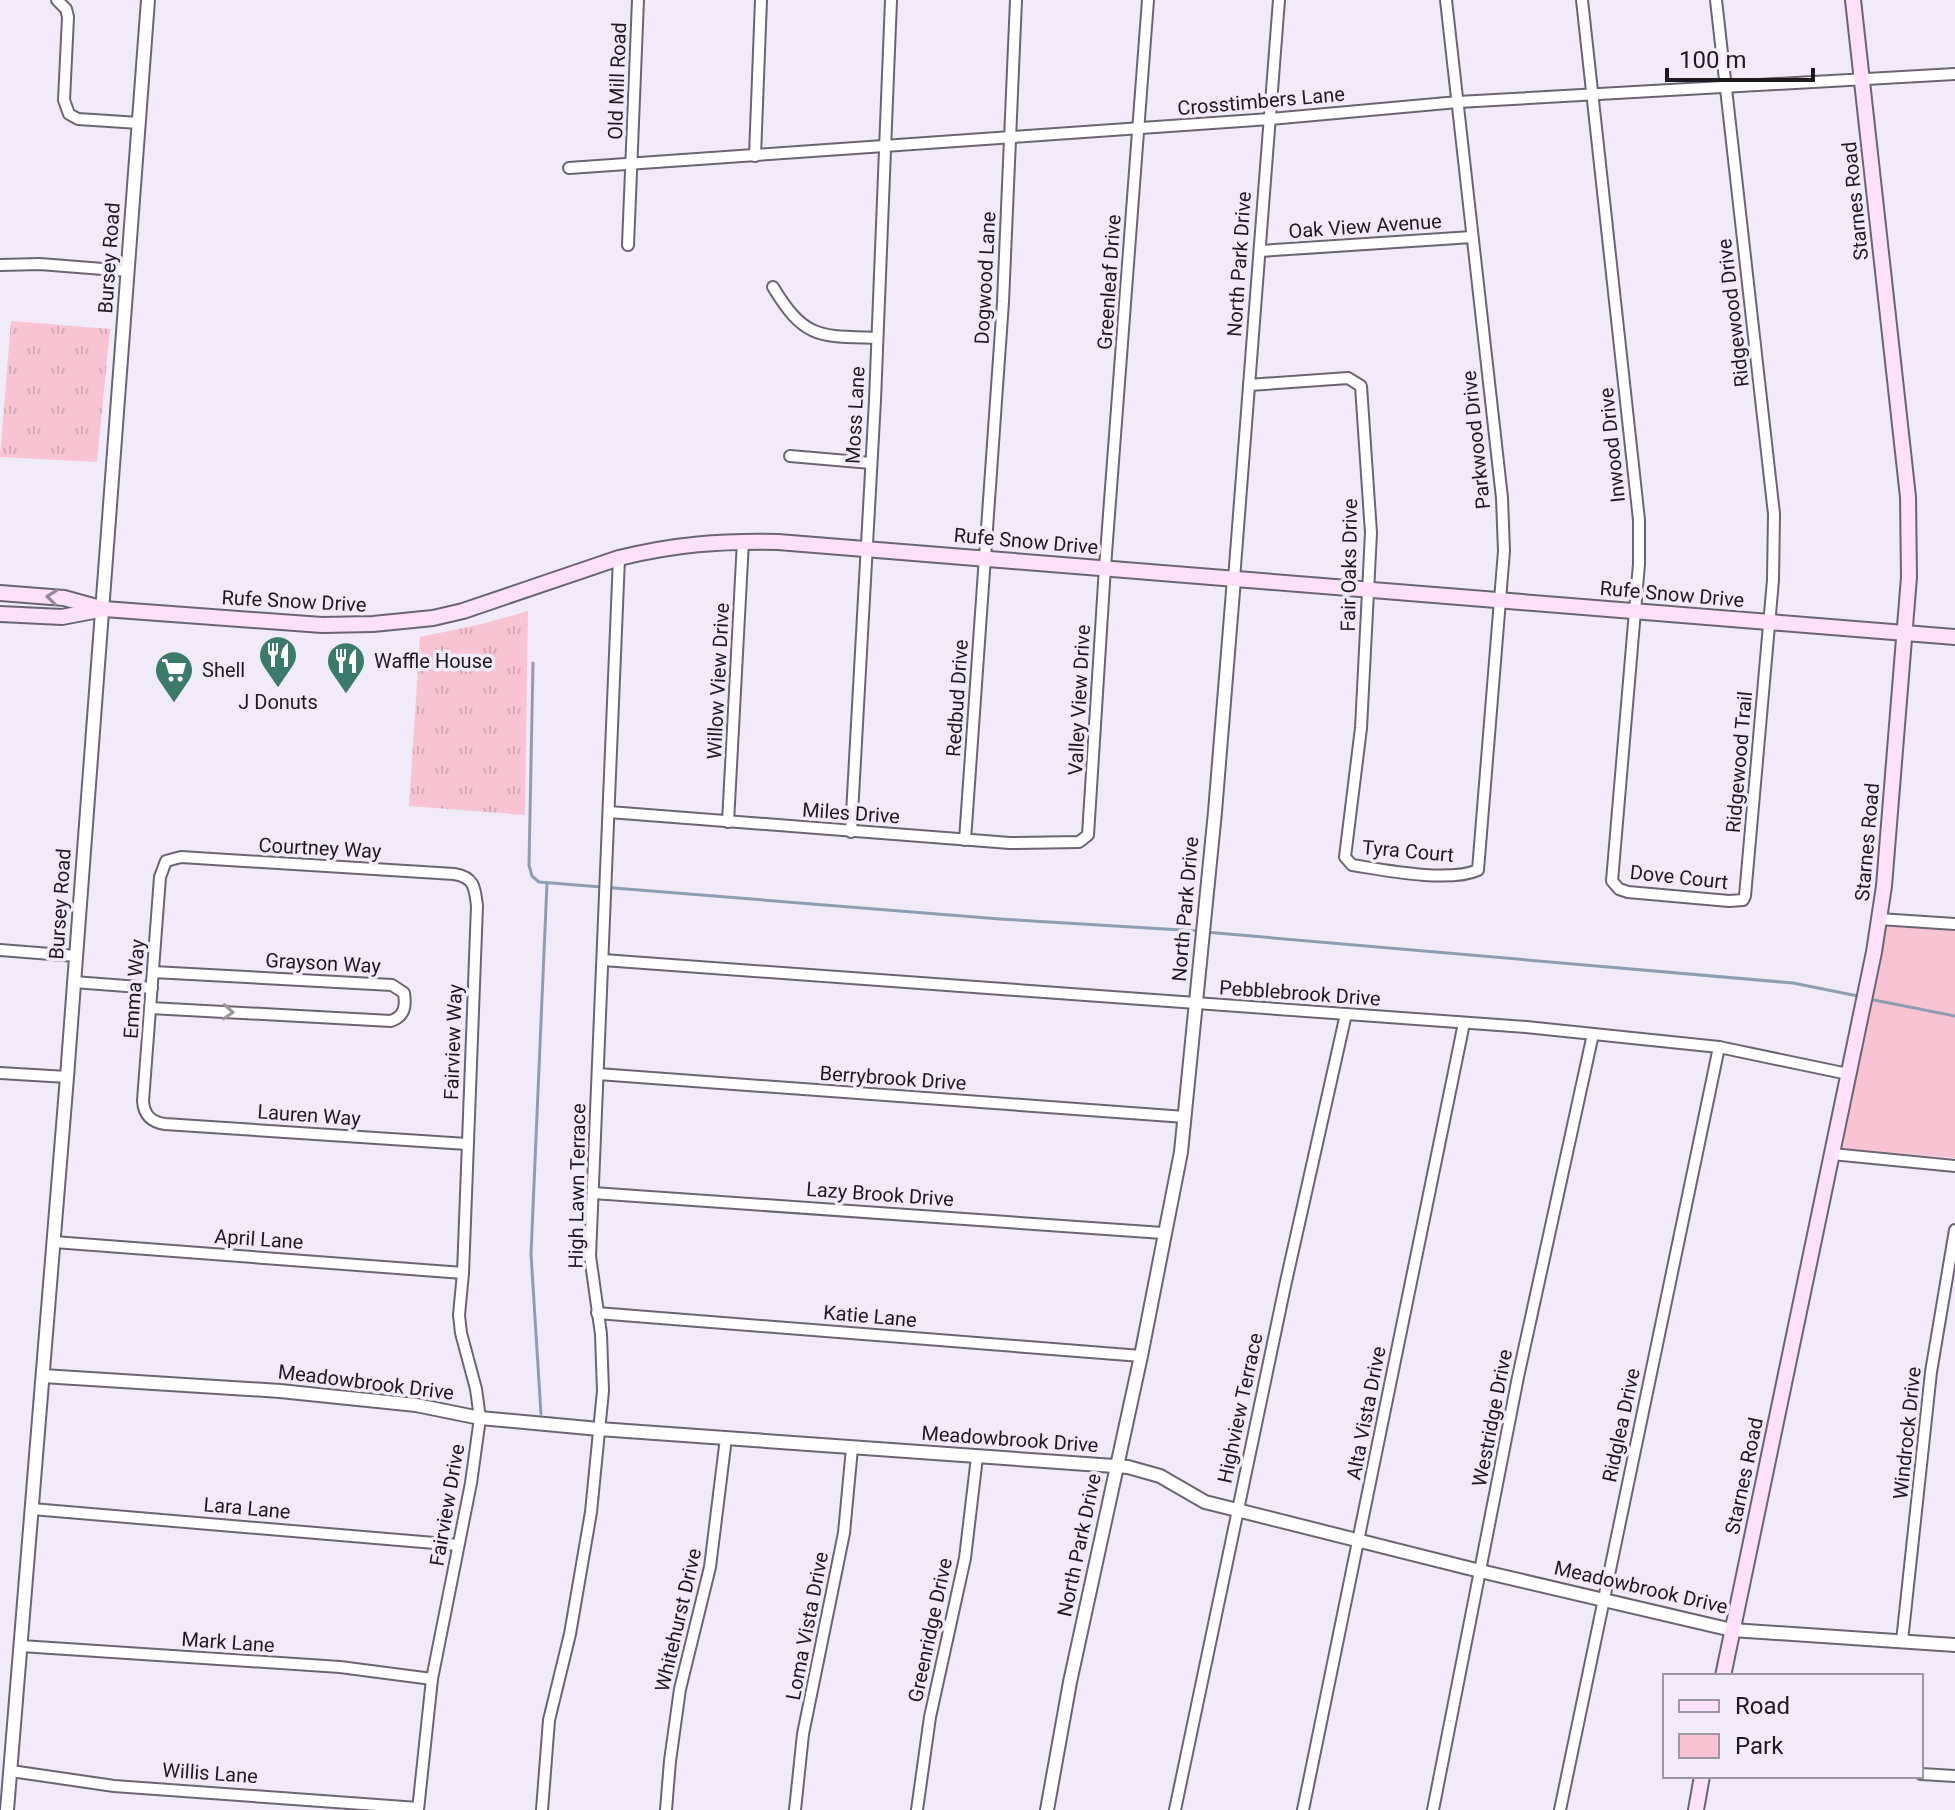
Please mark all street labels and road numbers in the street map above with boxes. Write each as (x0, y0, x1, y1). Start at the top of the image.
street label: Old Mill Road (603, 22, 631, 140)
street label: Crosstimbers Lane (1176, 82, 1346, 120)
street label: Starnes Road (1837, 141, 1873, 261)
street label: North Park Drive (1222, 191, 1256, 337)
street label: Bursey Road (93, 202, 125, 314)
street label: Oak View Avenue (1288, 209, 1442, 243)
street label: Dogwood Lane (970, 211, 1000, 345)
street label: Greenleaf Drive (1092, 213, 1126, 351)
street label: Ridgewood Drive (1712, 237, 1754, 389)
street label: Moss Lane (840, 366, 870, 464)
street label: Parkwood Drive (1457, 369, 1495, 511)
street label: Inwood Drive (1594, 386, 1630, 504)
street label: Fair Oaks Drive (1336, 498, 1362, 632)
street label: Rufe Snow Drive (953, 523, 1099, 559)
street label: Rufe Snow Drive (1599, 576, 1745, 612)
street label: Rufe Snow Drive (221, 585, 367, 617)
street label: Willow View Drive (702, 602, 734, 760)
street label: Valley View Drive (1063, 624, 1095, 776)
street label: Redbud Drive (941, 638, 973, 758)
street label: Ridgewood Trail (1721, 690, 1757, 834)
street label: Starnes Road (1850, 782, 1884, 902)
street label: Miles Drive (801, 798, 901, 828)
street label: Courtney Way (258, 833, 382, 863)
street label: North Park Drive (1167, 835, 1203, 983)
street label: Tyra Court (1361, 835, 1455, 867)
street label: Bursey Road (44, 848, 76, 960)
street label: Dove Court (1629, 860, 1729, 894)
street label: Emma Way (119, 938, 149, 1040)
street label: Grayson Way (265, 948, 382, 978)
street label: Pebblebrook Drive (1219, 975, 1381, 1011)
street label: Fairview Way (439, 983, 467, 1100)
street label: Berrybrook Drive (819, 1061, 967, 1095)
street label: Lauren Way (257, 1099, 362, 1131)
street label: High Lawn Terrace (564, 1103, 590, 1269)
street label: Lazy Brook Drive (805, 1177, 955, 1211)
street label: April Lane (214, 1224, 304, 1254)
street label: Katie Lane (822, 1300, 918, 1332)
street label: Highview Terrace (1212, 1331, 1268, 1485)
street label: Alta Vista Drive (1341, 1344, 1391, 1482)
street label: Westridge Drive (1467, 1347, 1517, 1489)
street label: Meadowbrook Drive (277, 1359, 455, 1405)
street label: Windrock Drive (1888, 1365, 1926, 1501)
street label: Ridglea Drive (1597, 1366, 1645, 1484)
street label: Starnes Road (1720, 1415, 1768, 1537)
street label: Meadowbrook Drive (921, 1421, 1099, 1457)
street label: Fairview Drive (424, 1442, 470, 1568)
street label: North Park Drive (1052, 1471, 1106, 1619)
street label: Lara Lane (203, 1492, 291, 1524)
street label: Whitehurst Drive (650, 1546, 706, 1694)
street label: Loma Vista Drive (781, 1550, 833, 1702)
street label: Meadowbrook Drive (1552, 1555, 1730, 1619)
street label: Greenridge Drive (903, 1556, 957, 1704)
street label: Mark Lane (181, 1627, 275, 1657)
street label: Willis Lane (161, 1758, 259, 1788)

